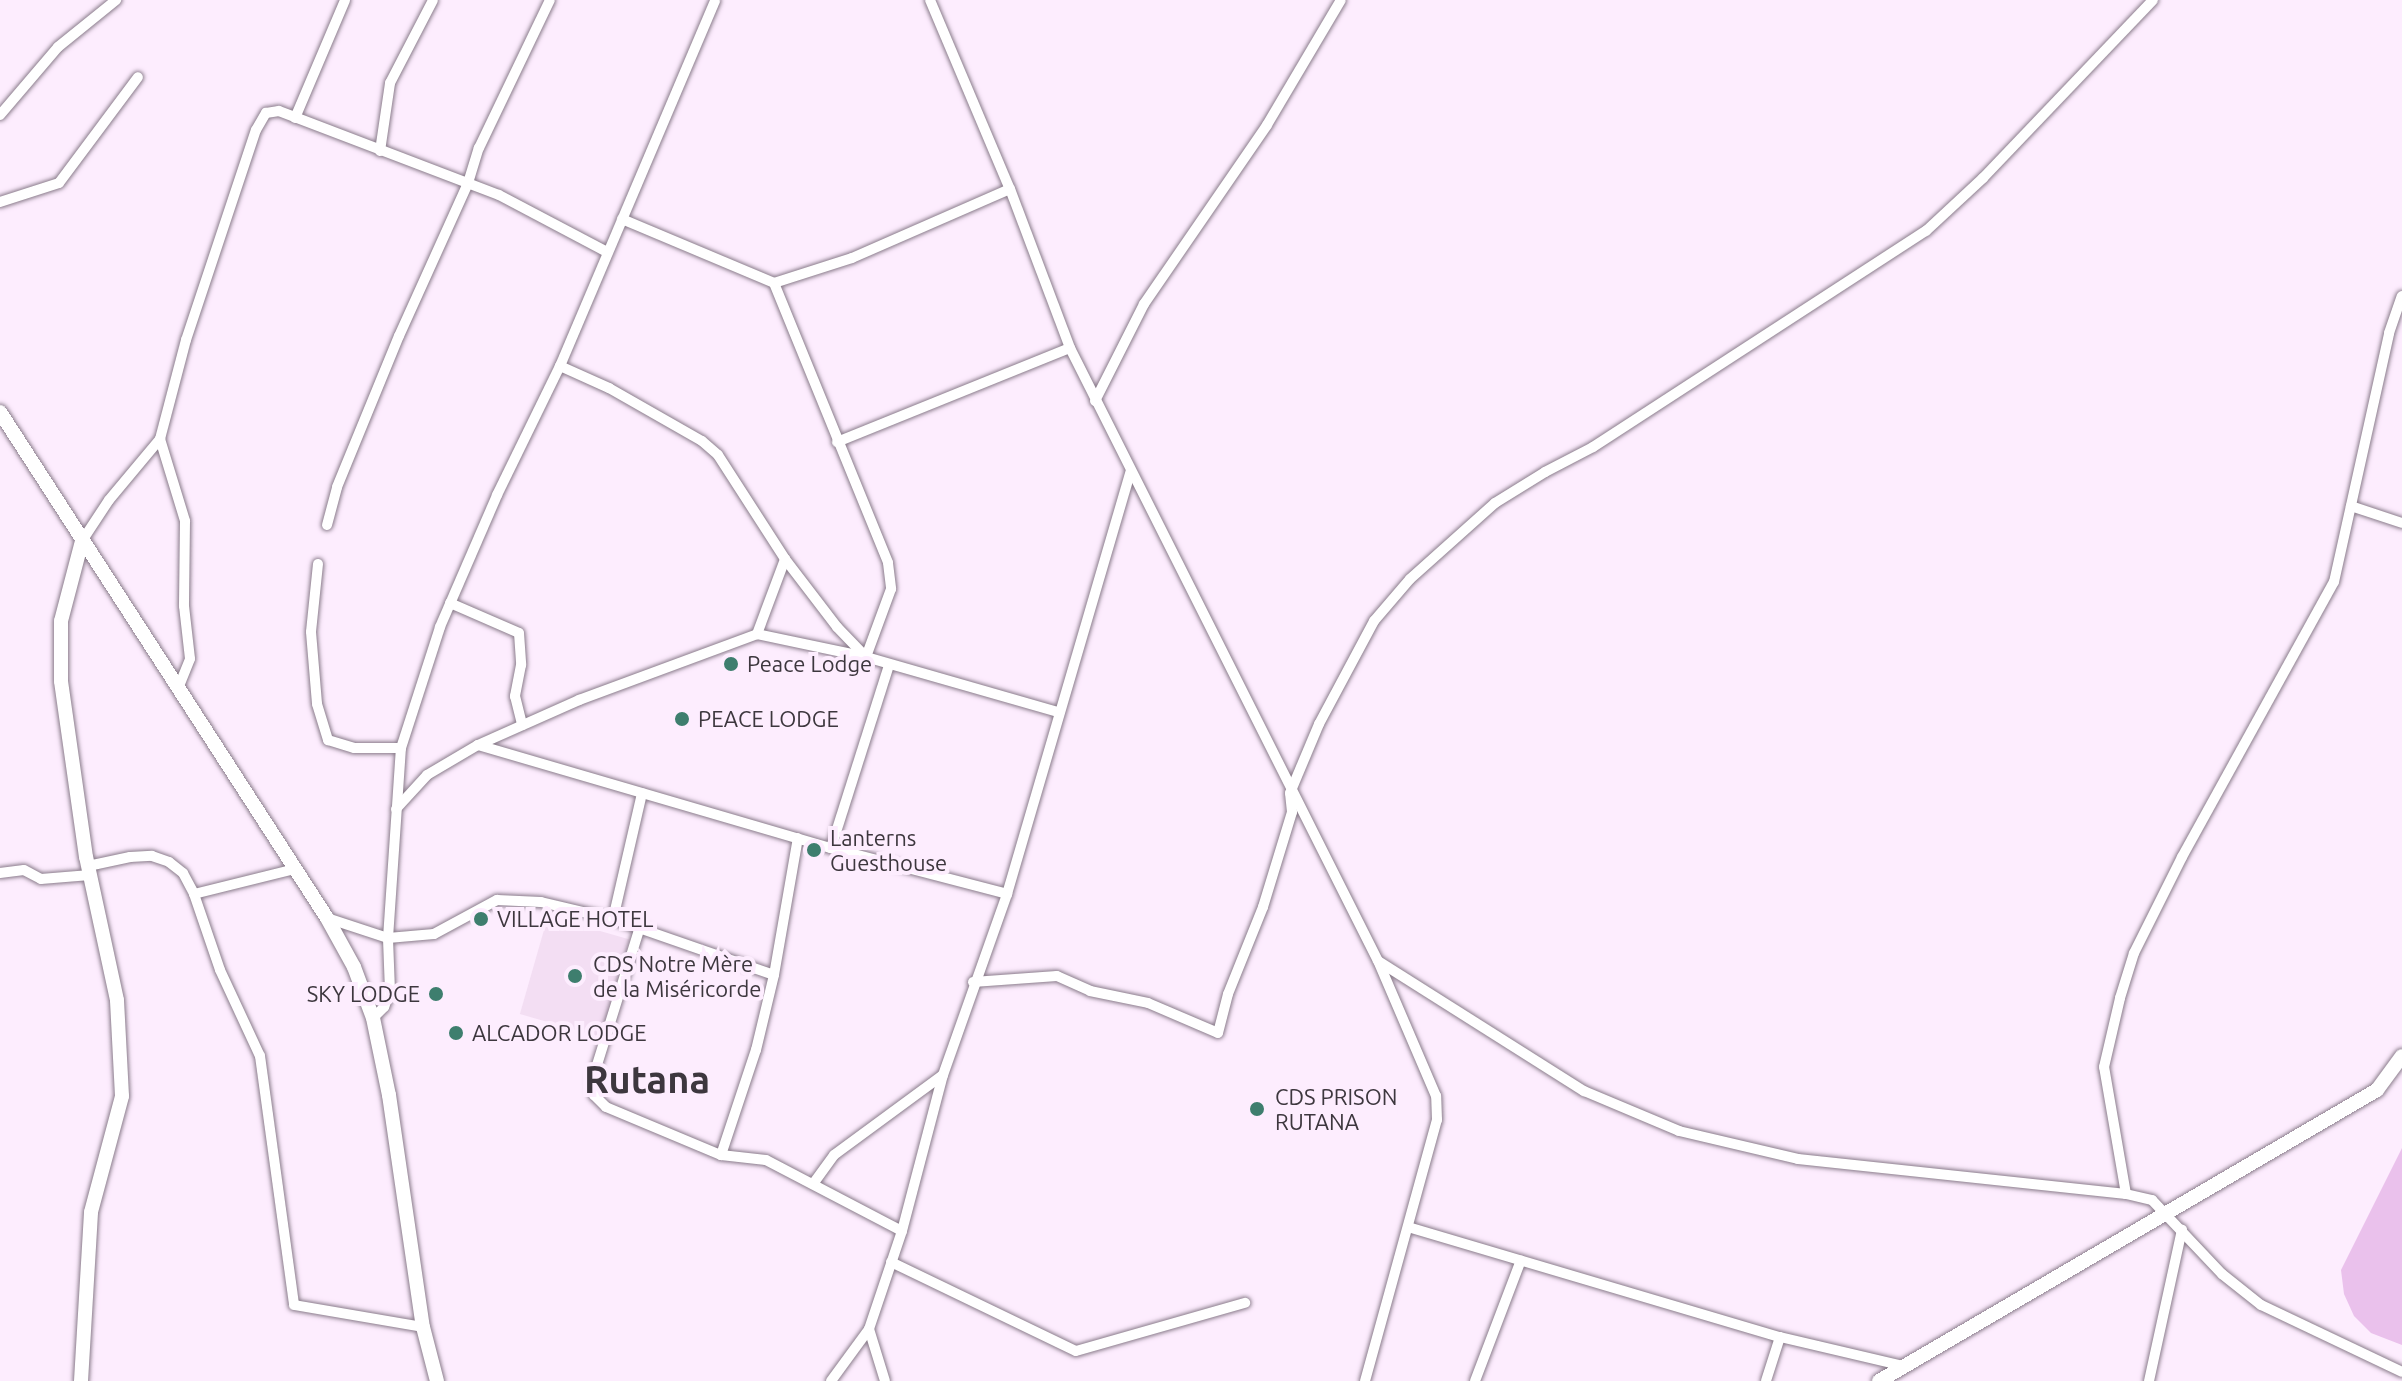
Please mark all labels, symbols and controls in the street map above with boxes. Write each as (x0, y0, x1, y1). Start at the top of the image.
place label: Peace Lodge (747, 651, 872, 677)
marker: Peace Lodge (722, 655, 740, 673)
place label: PEACE LODGE (698, 706, 839, 732)
marker: PEACE LODGE (673, 710, 691, 728)
place label: Lanterns Guesthouse (830, 824, 947, 876)
marker: Lanterns Guesthouse (805, 841, 823, 859)
place label: VILLAGE HOTEL (497, 906, 653, 932)
marker: VILLAGE HOTEL (472, 910, 490, 928)
place label: CDS Notre Mère de la Miséricorde (593, 950, 761, 1002)
marker: CDS Notre Mère de la Miséricorde (564, 965, 586, 987)
place label: SKY LODGE (307, 981, 420, 1007)
marker: SKY LODGE (427, 985, 445, 1003)
place label: ALCADOR LODGE (472, 1020, 646, 1046)
marker: ALCADOR LODGE (447, 1024, 465, 1042)
district label: Rutana (584, 1057, 710, 1103)
place label: CDS PRISON RUTANA (1275, 1083, 1397, 1134)
marker: CDS PRISON RUTANA (1246, 1098, 1268, 1120)

